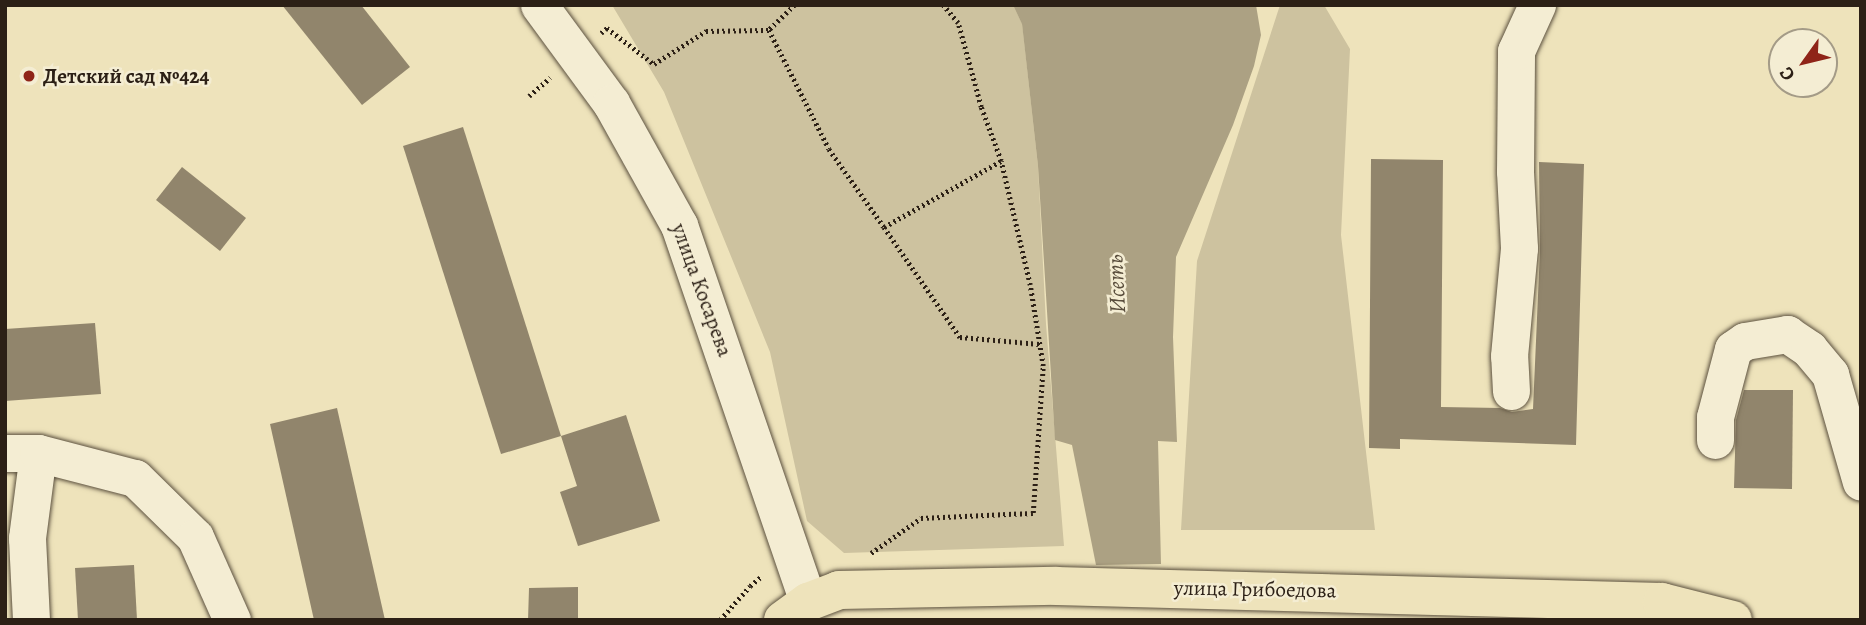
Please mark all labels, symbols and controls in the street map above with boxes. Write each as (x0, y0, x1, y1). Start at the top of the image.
north arrow (1768, 28, 1838, 98)
text: С (1773, 61, 1801, 86)
place label: Детский сад №424 (43, 63, 209, 89)
marker: Детский сад №424 (21, 68, 37, 84)
street label: улица Косарева (666, 220, 738, 360)
water label: Исеть (1102, 254, 1132, 314)
street label: улица Грибоедова (1174, 575, 1336, 603)

